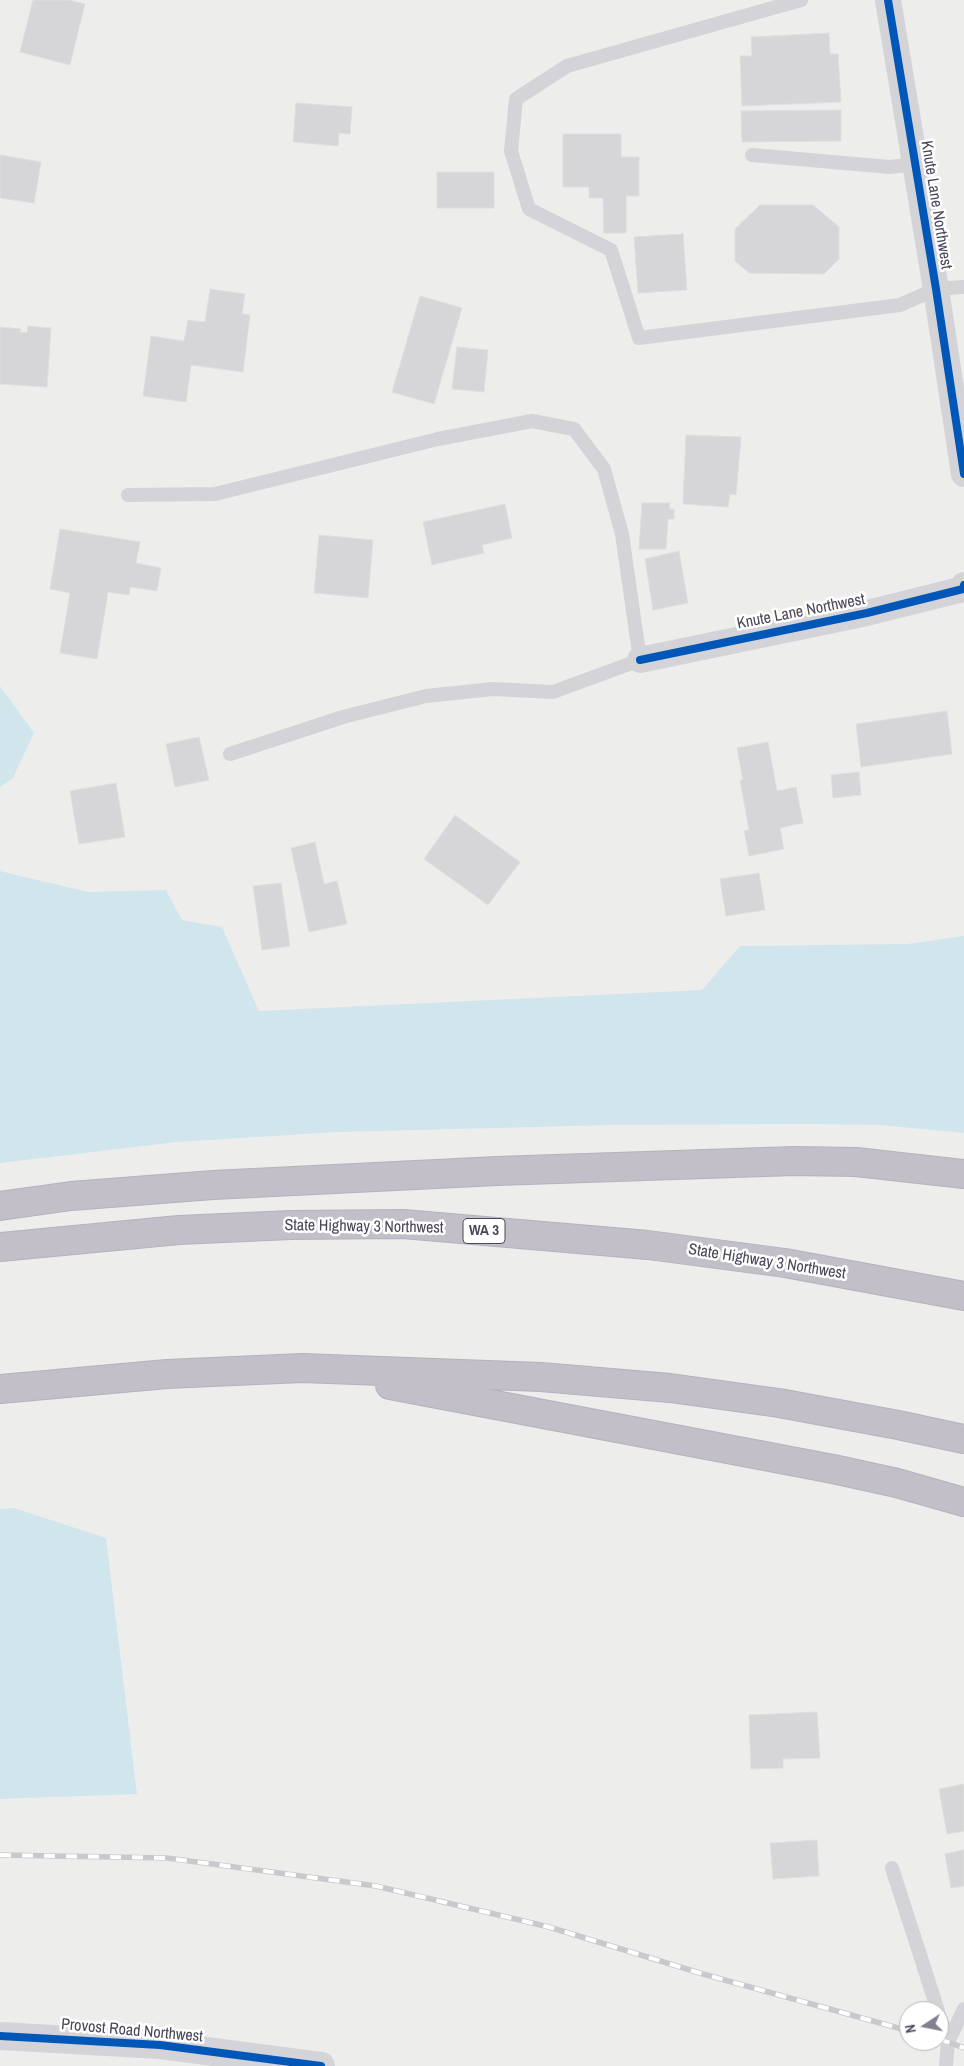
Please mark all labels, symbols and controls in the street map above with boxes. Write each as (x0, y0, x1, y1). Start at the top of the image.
street label: Knute Lane Northwest (916, 139, 956, 271)
street label: Knute Lane Northwest (735, 590, 867, 634)
street label: State Highway 3 Northwest (284, 1216, 444, 1238)
road number: WA 3 (463, 1218, 505, 1244)
street label: State Highway 3 Northwest (687, 1240, 847, 1284)
north arrow (899, 2001, 949, 2051)
street label: Provost Road Northwest (60, 2015, 204, 2047)
text: N (901, 2023, 920, 2034)

